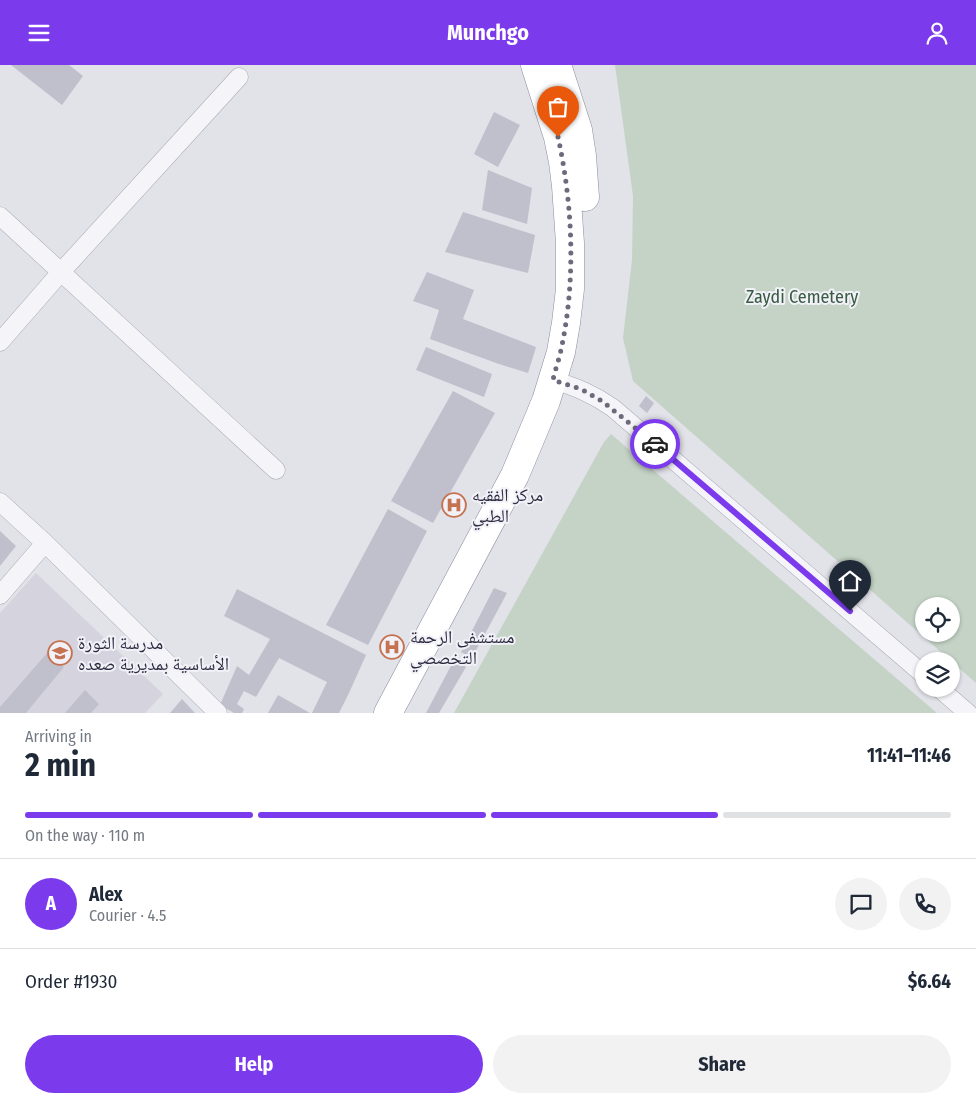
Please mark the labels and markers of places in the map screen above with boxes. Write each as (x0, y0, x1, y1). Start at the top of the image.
pin (537, 86, 579, 137)
place label: مركز الفقيه الطبي (472, 484, 543, 531)
hospital icon: مركز الفقيه الطبي (441, 492, 467, 518)
pin (829, 560, 871, 611)
place label: مستشفى الرحمة التخصصي (410, 626, 515, 673)
place label: مدرسة الثورة الأساسية بمديرية صعده (78, 632, 229, 675)
hospital icon: مستشفى الرحمة التخصصي (379, 634, 405, 660)
school or university icon: مدرسة الثورة الأساسية بمديرية صعده (47, 640, 73, 666)

